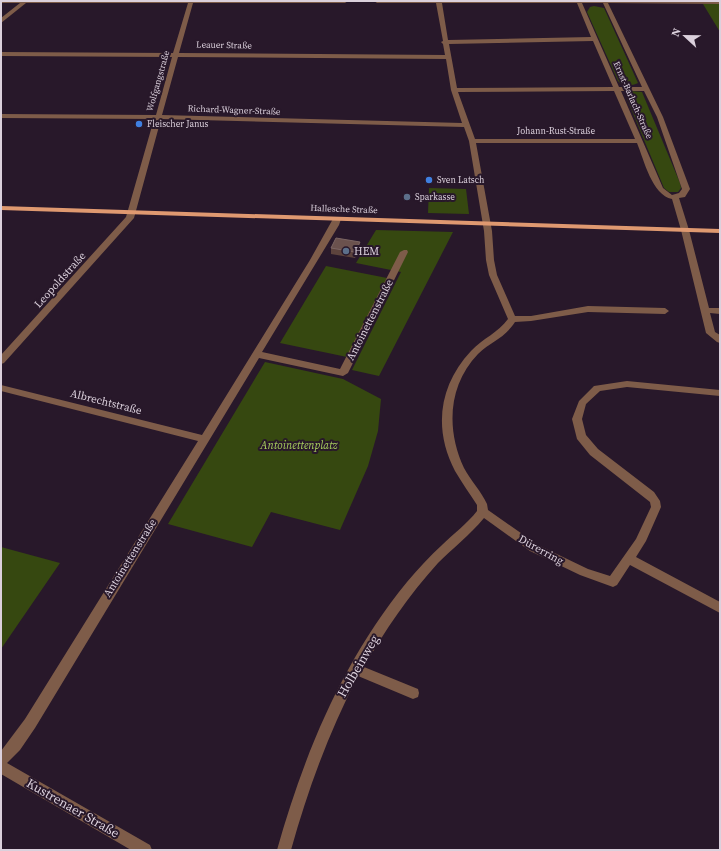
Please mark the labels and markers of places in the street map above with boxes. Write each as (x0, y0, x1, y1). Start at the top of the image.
place label: Fleischer Janus (147, 118, 209, 130)
marker: Fleischer Janus (134, 119, 144, 129)
place label: Sven Latsch (437, 174, 485, 186)
marker: Sven Latsch (424, 175, 434, 185)
place label: Sparkasse (415, 191, 455, 203)
marker: Sparkasse (402, 192, 412, 202)
place label: HEM (354, 244, 379, 259)
marker: HEM (341, 246, 351, 256)

